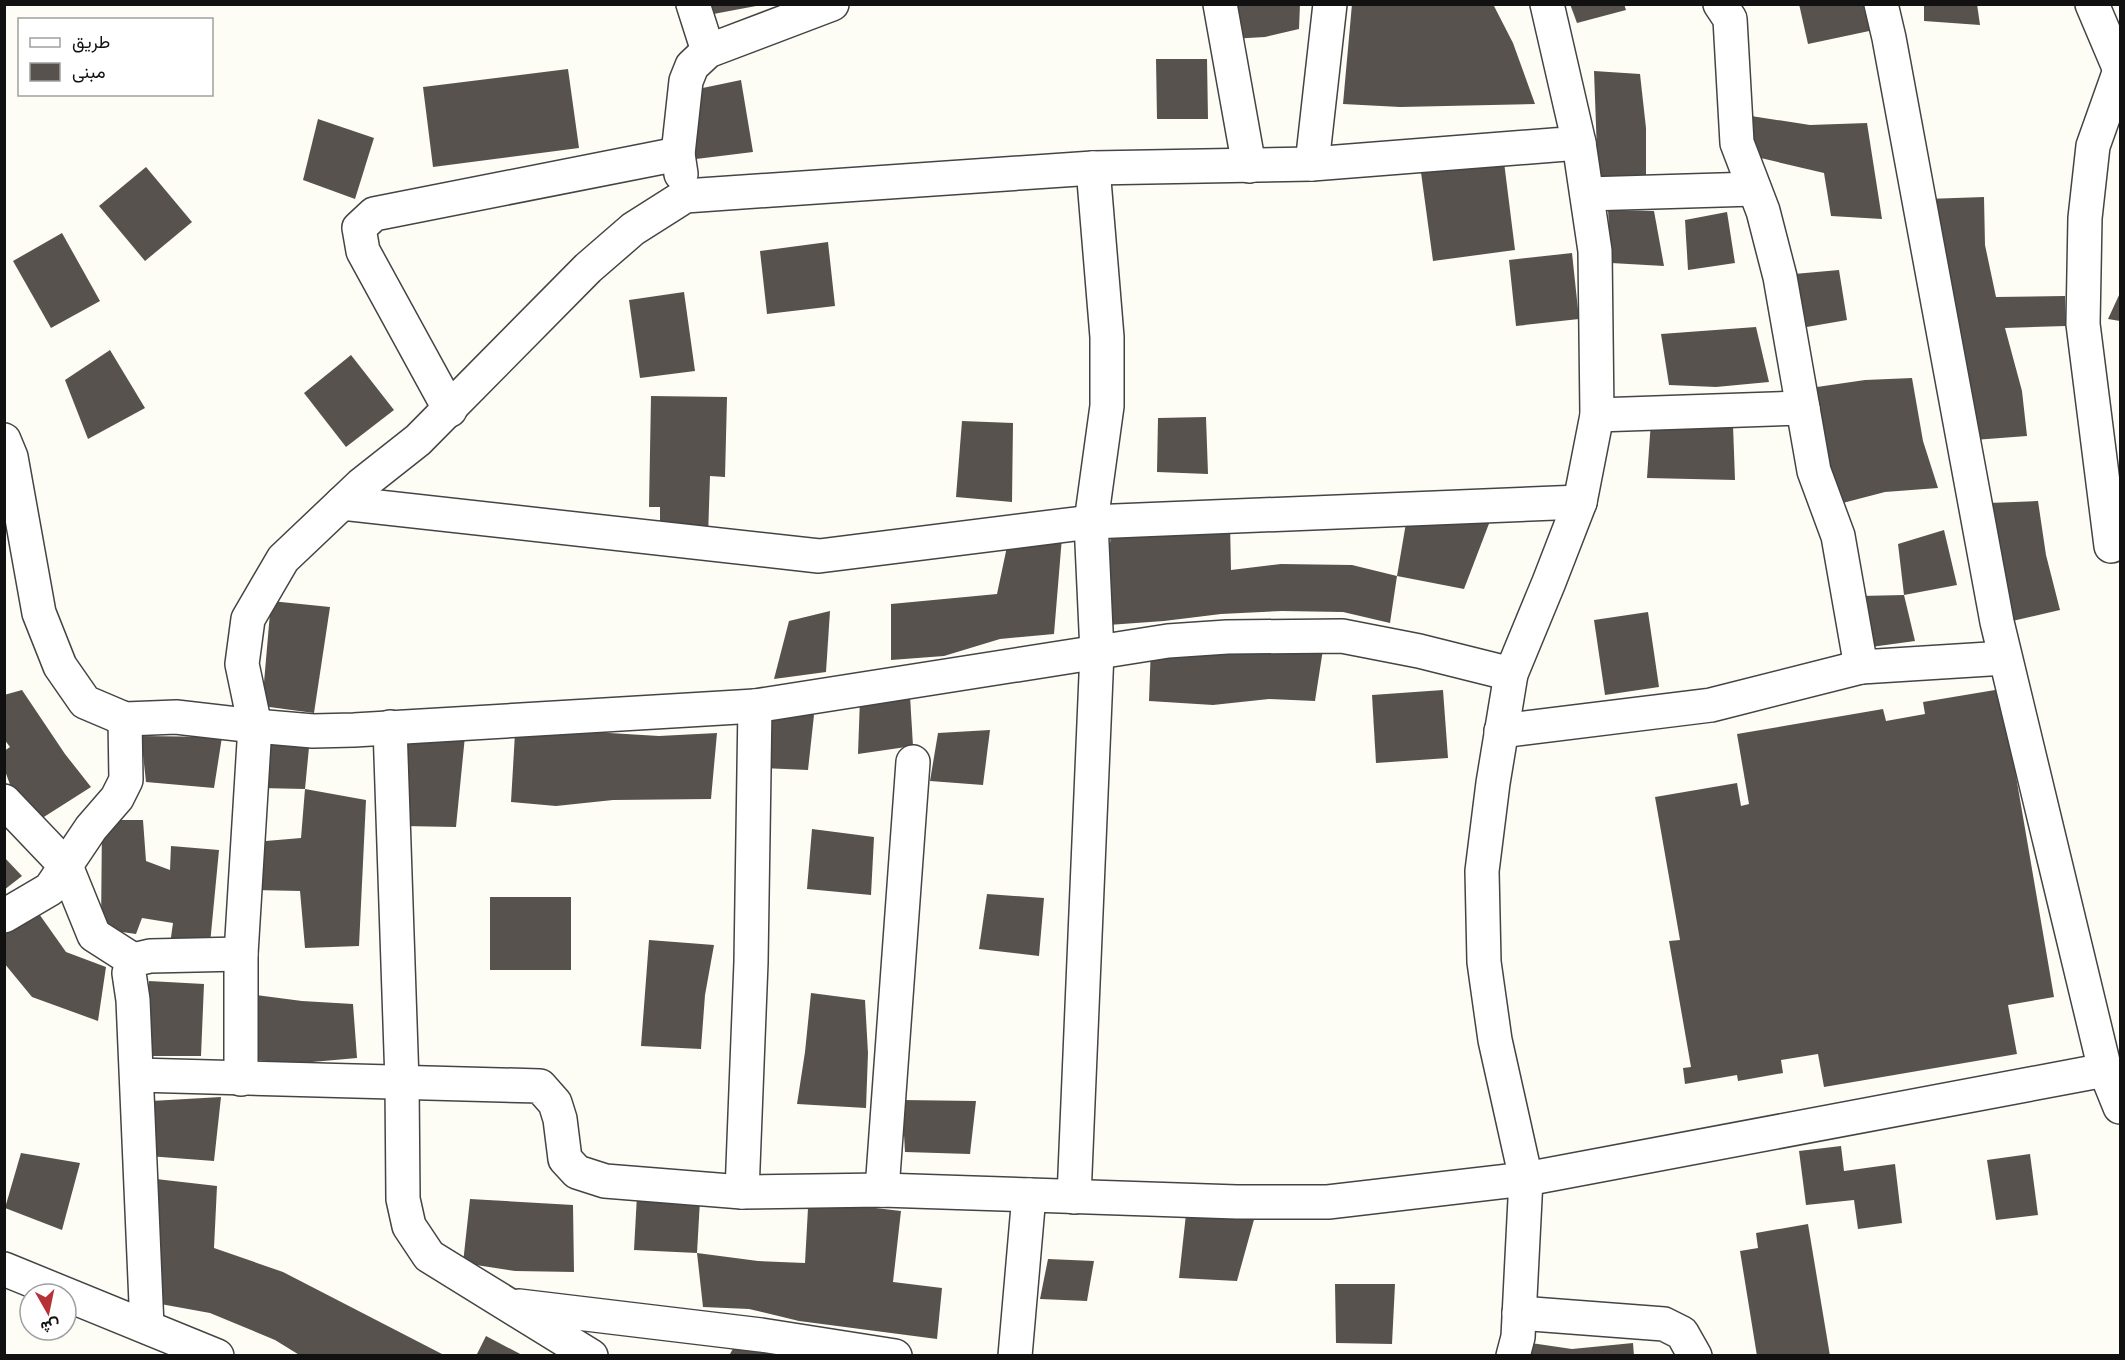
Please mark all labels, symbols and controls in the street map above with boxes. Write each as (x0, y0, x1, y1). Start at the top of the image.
legend (18, 18, 213, 96)
text: طريق (72, 29, 110, 54)
text: مبنى (72, 59, 106, 84)
north arrow (18, 1282, 78, 1342)
text: ش (39, 1314, 62, 1339)

